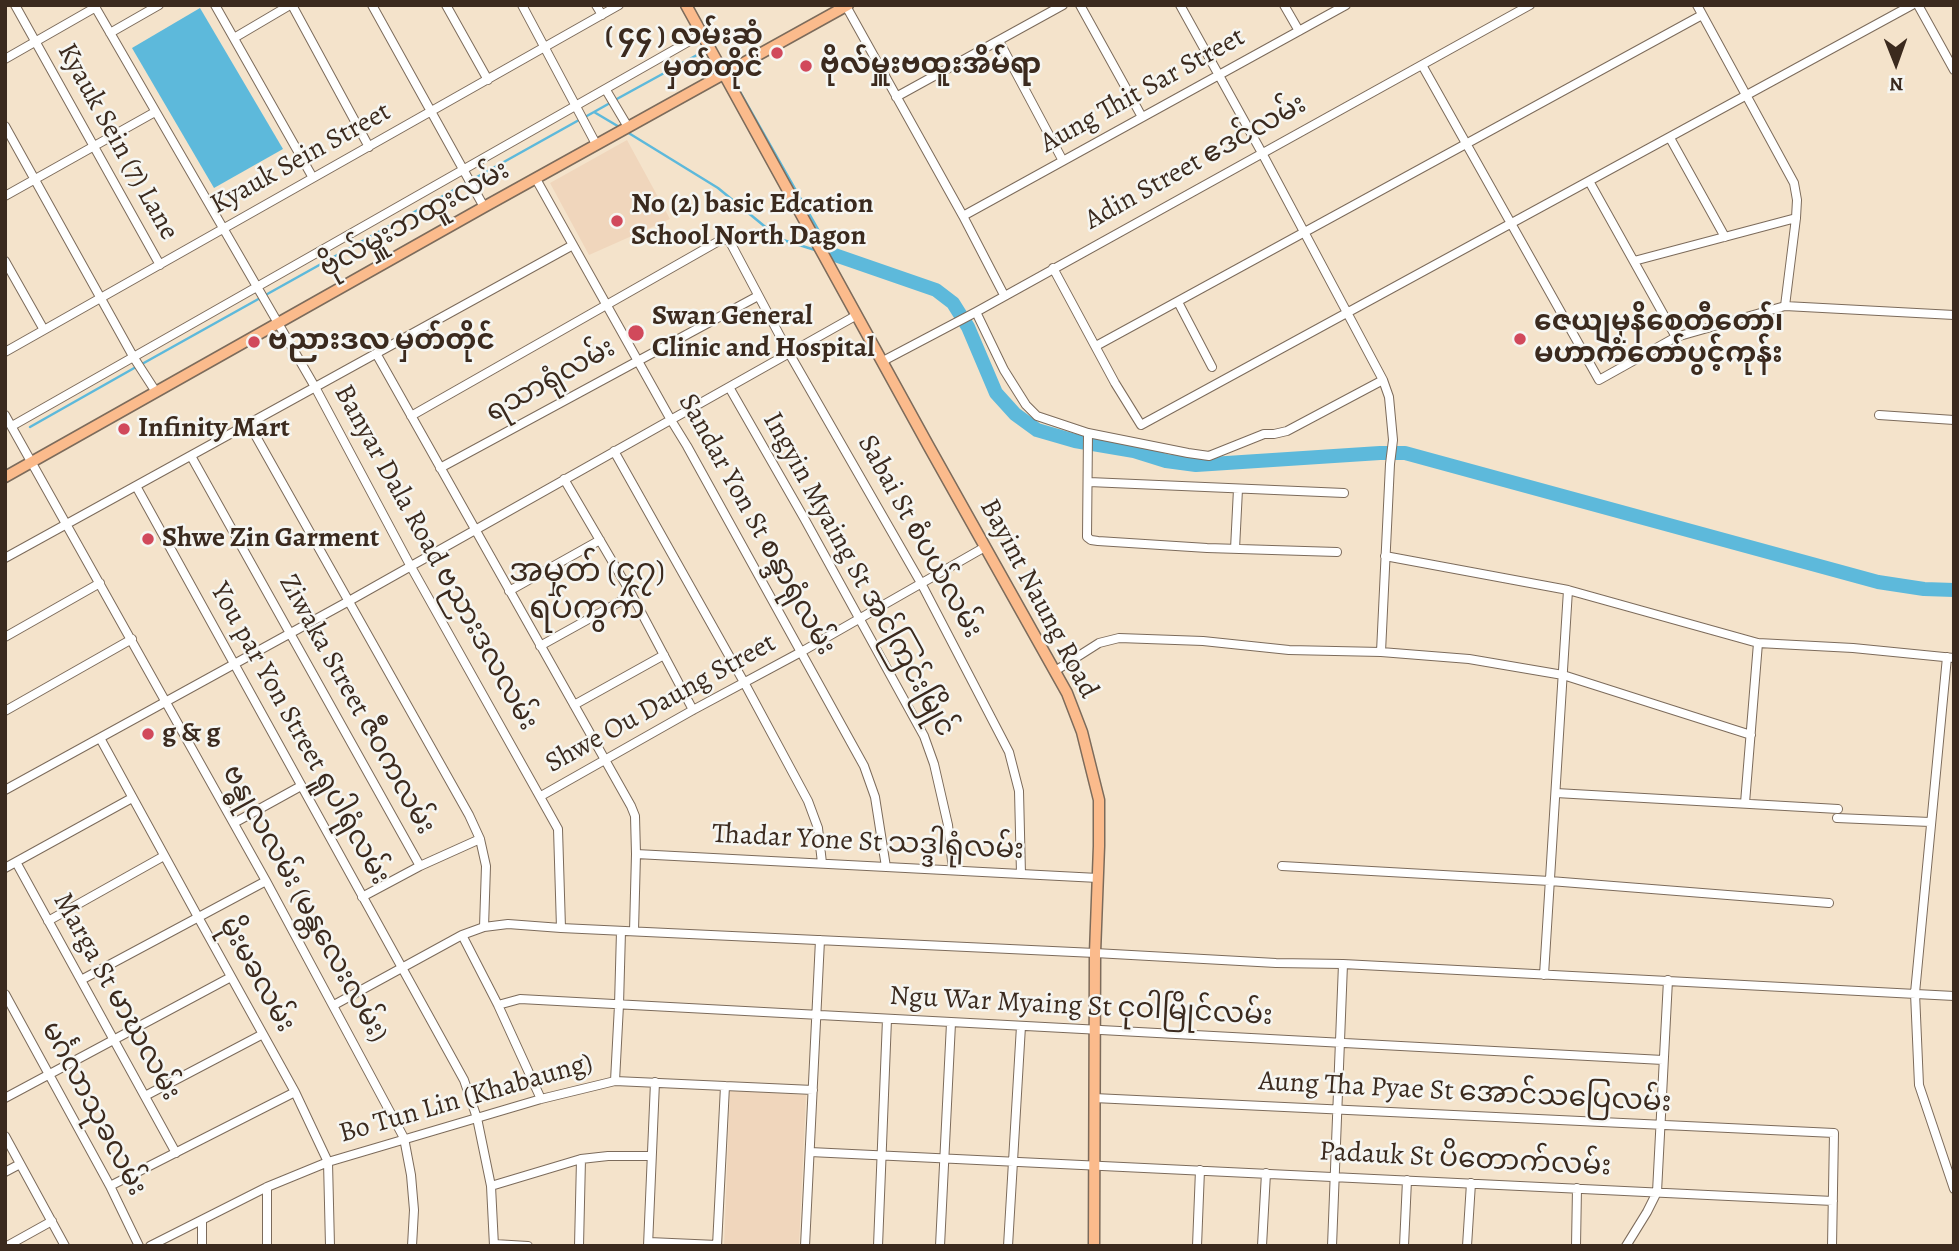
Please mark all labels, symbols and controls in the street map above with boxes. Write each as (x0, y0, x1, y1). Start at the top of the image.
place label: ( ၄၄ ) လမ်းဆုံ မှတ်တိုင် (605, 20, 763, 86)
street label: Aung Thit Sar Street (1035, 21, 1251, 161)
north arrow (1861, 28, 1931, 98)
street label: Kyauk Sein (7) Lane (49, 38, 185, 246)
marker: ( ၄၄ ) လမ်းဆုံ မှတ်တိုင် (769, 45, 785, 61)
place label: ဗိုလ်မှူးဗထူးအိမ်ရာ (820, 49, 1041, 83)
marker: ဗိုလ်မှူးဗထူးအိမ်ရာ (798, 58, 814, 74)
text: N (1889, 71, 1904, 97)
street label: Adin Street ဧဒင်လမ်း (1079, 88, 1313, 238)
street label: Kyauk Sein Street (205, 96, 397, 222)
street label: ဗိုလ်မှူးဘထူးလမ်း (314, 154, 516, 286)
place label: No (2) basic Edcation School North Dagon (631, 188, 873, 254)
marker: No (2) basic Edcation School North Dagon (609, 213, 625, 229)
place label: Swan General Clinic and Hospital (652, 300, 875, 366)
place label: ဇေယျမုနိစေတီတော်၊ မဟာကံတော်ပွင့်ကုန်း (1534, 306, 1783, 372)
marker: Swan General Clinic and Hospital (626, 323, 646, 343)
place label: ဗညားဒလ မှတ်တိုင် (268, 325, 495, 359)
marker: ဇေယျမုနိစေတီတော်၊ မဟာကံတော်ပွင့်ကုန်း (1512, 331, 1528, 347)
street label: ရသာရုံလမ်း (480, 332, 622, 430)
marker: ဗညားဒလ မှတ်တိုင် (246, 334, 262, 350)
street label: Banyar Dala Road ဗညားဒလလမ်း (326, 379, 544, 737)
street label: Sandar Yon St စန္ဒာရုံလမ်း (670, 388, 842, 662)
street label: Ingyin Myaing St အင်ကြင်းမြိုင် (755, 407, 961, 743)
place label: Infinity Mart (138, 412, 290, 446)
marker: Infinity Mart (116, 421, 132, 437)
street label: Sabai St စံပယ်လမ်း (849, 430, 989, 644)
street label: Bayint Naung Road (971, 494, 1105, 704)
place label: Shwe Zin Garment (162, 522, 379, 556)
marker: Shwe Zin Garment (140, 531, 156, 547)
district label: အမှတ် (၄၇) ရပ်ကွက် (509, 554, 665, 629)
street label: Ziwaka Street ဇီဝကလမ်း (270, 569, 442, 841)
street label: You par Yon Street ရူပါရုံလမ်း (202, 577, 396, 891)
street label: Shwe Ou Daung Street (540, 627, 782, 781)
place label: g & g (162, 717, 220, 751)
marker: g & g (140, 726, 156, 742)
street label: ဗန္ဓုလလမ်း (မန္တလေးလမ်း) (214, 760, 394, 1048)
street label: Thadar Yone St သဒ္ဒါရုံလမ်း (711, 818, 1025, 868)
street label: Marga St မာဃလမ်း (45, 887, 187, 1107)
street label: မိုးမခလမ်း (211, 911, 301, 1039)
street label: Ngu War Myaing St ငုဝါမြိုင်လမ်း (889, 980, 1273, 1034)
street label: မင်္ဂလာသုခလမ်း (33, 1016, 153, 1202)
street label: Bo Tun Lin (Khabaung) (335, 1047, 597, 1151)
street label: Aung Tha Pyae St အောင်သပြေလမ်း (1258, 1065, 1672, 1121)
street label: Padauk St ပိတောက်လမ်း (1318, 1136, 1612, 1184)

